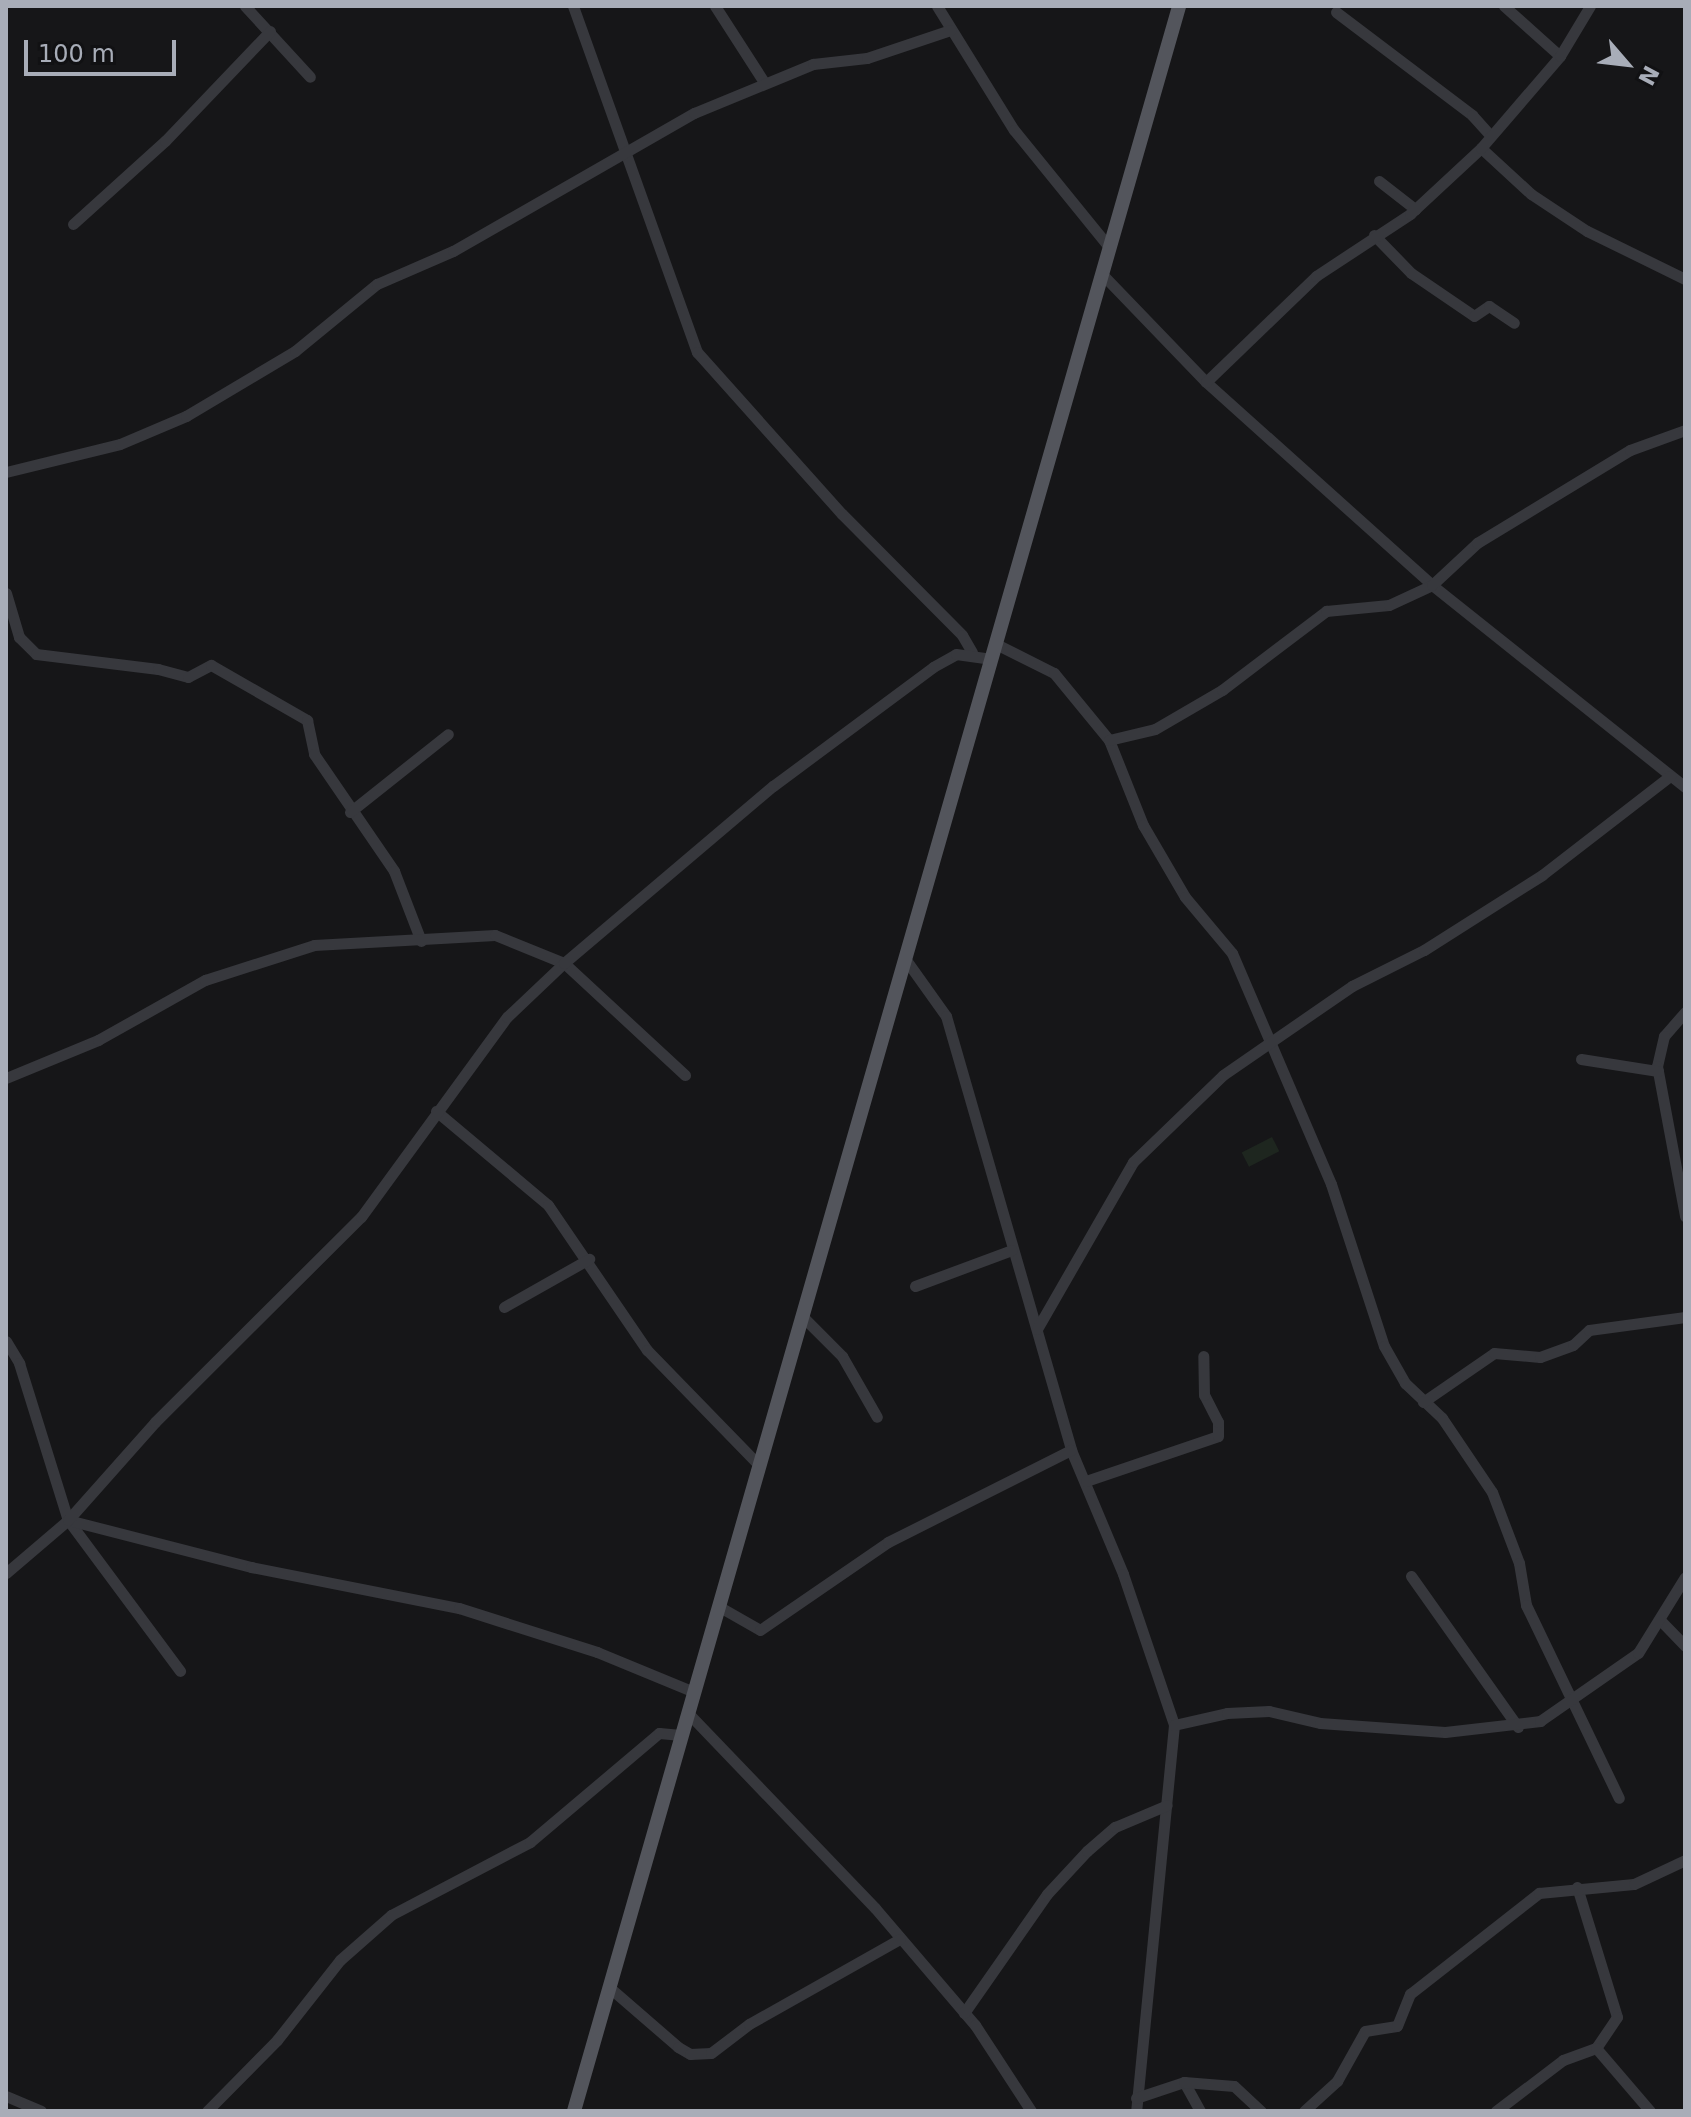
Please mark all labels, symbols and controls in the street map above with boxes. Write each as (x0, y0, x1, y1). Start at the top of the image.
scale bar (28, 24, 180, 74)
north arrow (1587, 24, 1667, 104)
text: 100 m (38, 40, 115, 68)
text: N (1633, 61, 1664, 89)

